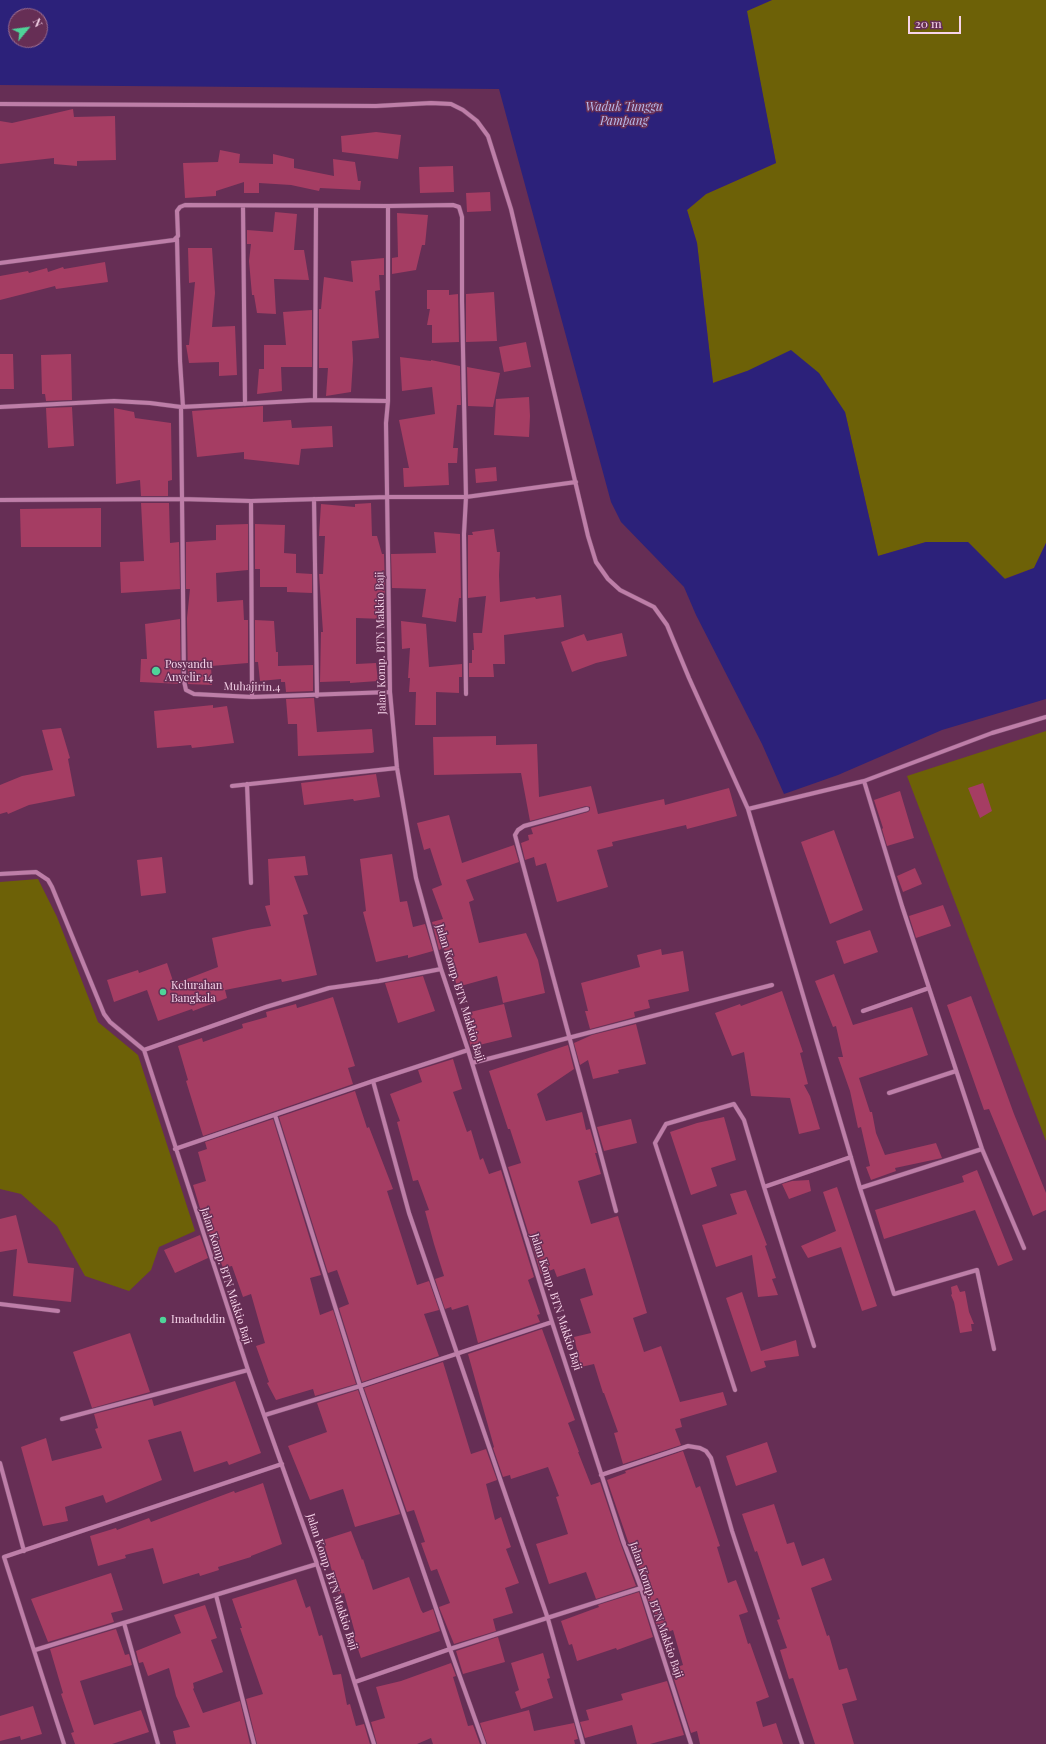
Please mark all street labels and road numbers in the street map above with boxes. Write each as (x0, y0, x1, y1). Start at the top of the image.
street label: Jalan Komp. BTN Makkio Baji (373, 571, 389, 715)
street label: Muhajirin.4 (223, 680, 281, 694)
street label: Jalan Komp. BTN Makkio Baji (433, 923, 487, 1063)
street label: Jalan Komp. BTN Makkio Baji (198, 1206, 254, 1346)
street label: Jalan Komp. BTN Makkio Baji (528, 1232, 584, 1372)
street label: Jalan Komp. BTN Makkio Baji (304, 1512, 360, 1652)
street label: Jalan Komp. BTN Makkio Baji (626, 1540, 686, 1680)

